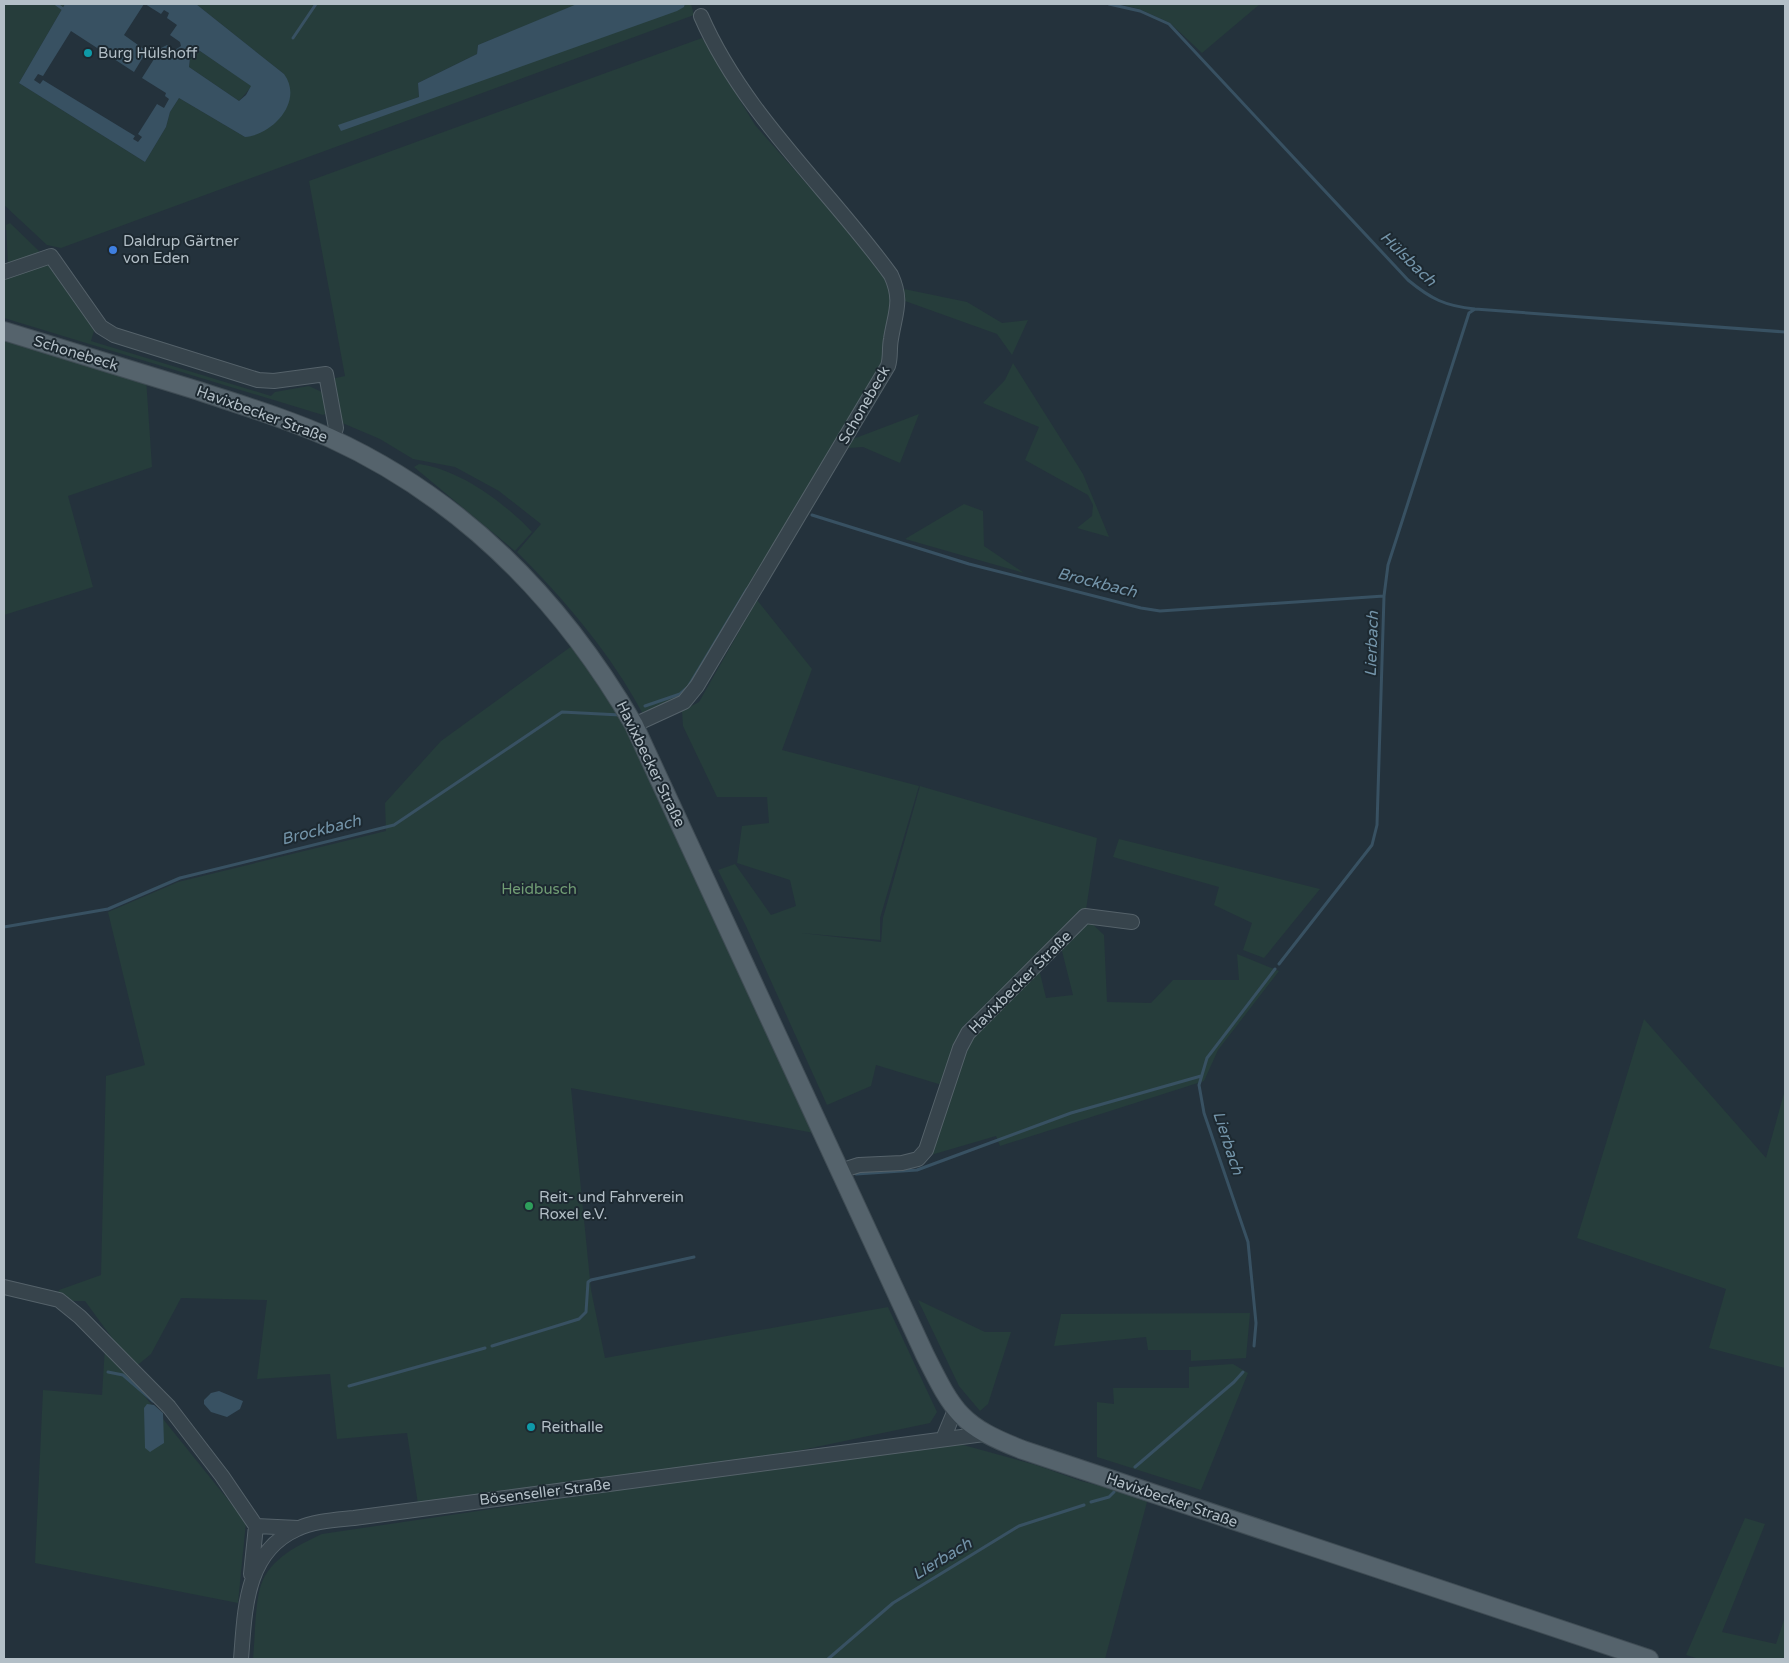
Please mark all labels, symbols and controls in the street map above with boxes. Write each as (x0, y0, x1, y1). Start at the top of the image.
place label: Burg Hülshoff (98, 44, 198, 62)
marker: Burg Hülshoff (82, 47, 94, 59)
water label: Hülsbach (1376, 227, 1441, 292)
place label: Daldrup Gärtner von Eden (123, 232, 239, 267)
marker: Daldrup Gärtner von Eden (107, 244, 119, 256)
street label: Schonebeck (32, 332, 120, 374)
street label: Schonebeck (834, 363, 894, 447)
street label: Havixbecker Straße (194, 382, 330, 446)
water label: Brockbach (1055, 563, 1140, 603)
water label: Lierbach (1361, 610, 1383, 677)
street label: Havixbecker Straße (613, 698, 689, 830)
water label: Brockbach (279, 810, 364, 850)
park label: Heidbusch (501, 880, 577, 898)
street label: Havixbecker Straße (965, 927, 1075, 1037)
water label: Lierbach (1208, 1109, 1248, 1179)
place label: Reit- und Fahrverein Roxel e.V. (539, 1188, 684, 1223)
marker: Reit- und Fahrverein Roxel e.V. (523, 1200, 535, 1212)
place label: Reithalle (541, 1418, 603, 1436)
marker: Reithalle (525, 1421, 537, 1433)
street label: Havixbecker Straße (1104, 1469, 1240, 1531)
street label: Bösenseller Straße (478, 1475, 612, 1509)
water label: Lierbach (909, 1533, 976, 1585)

